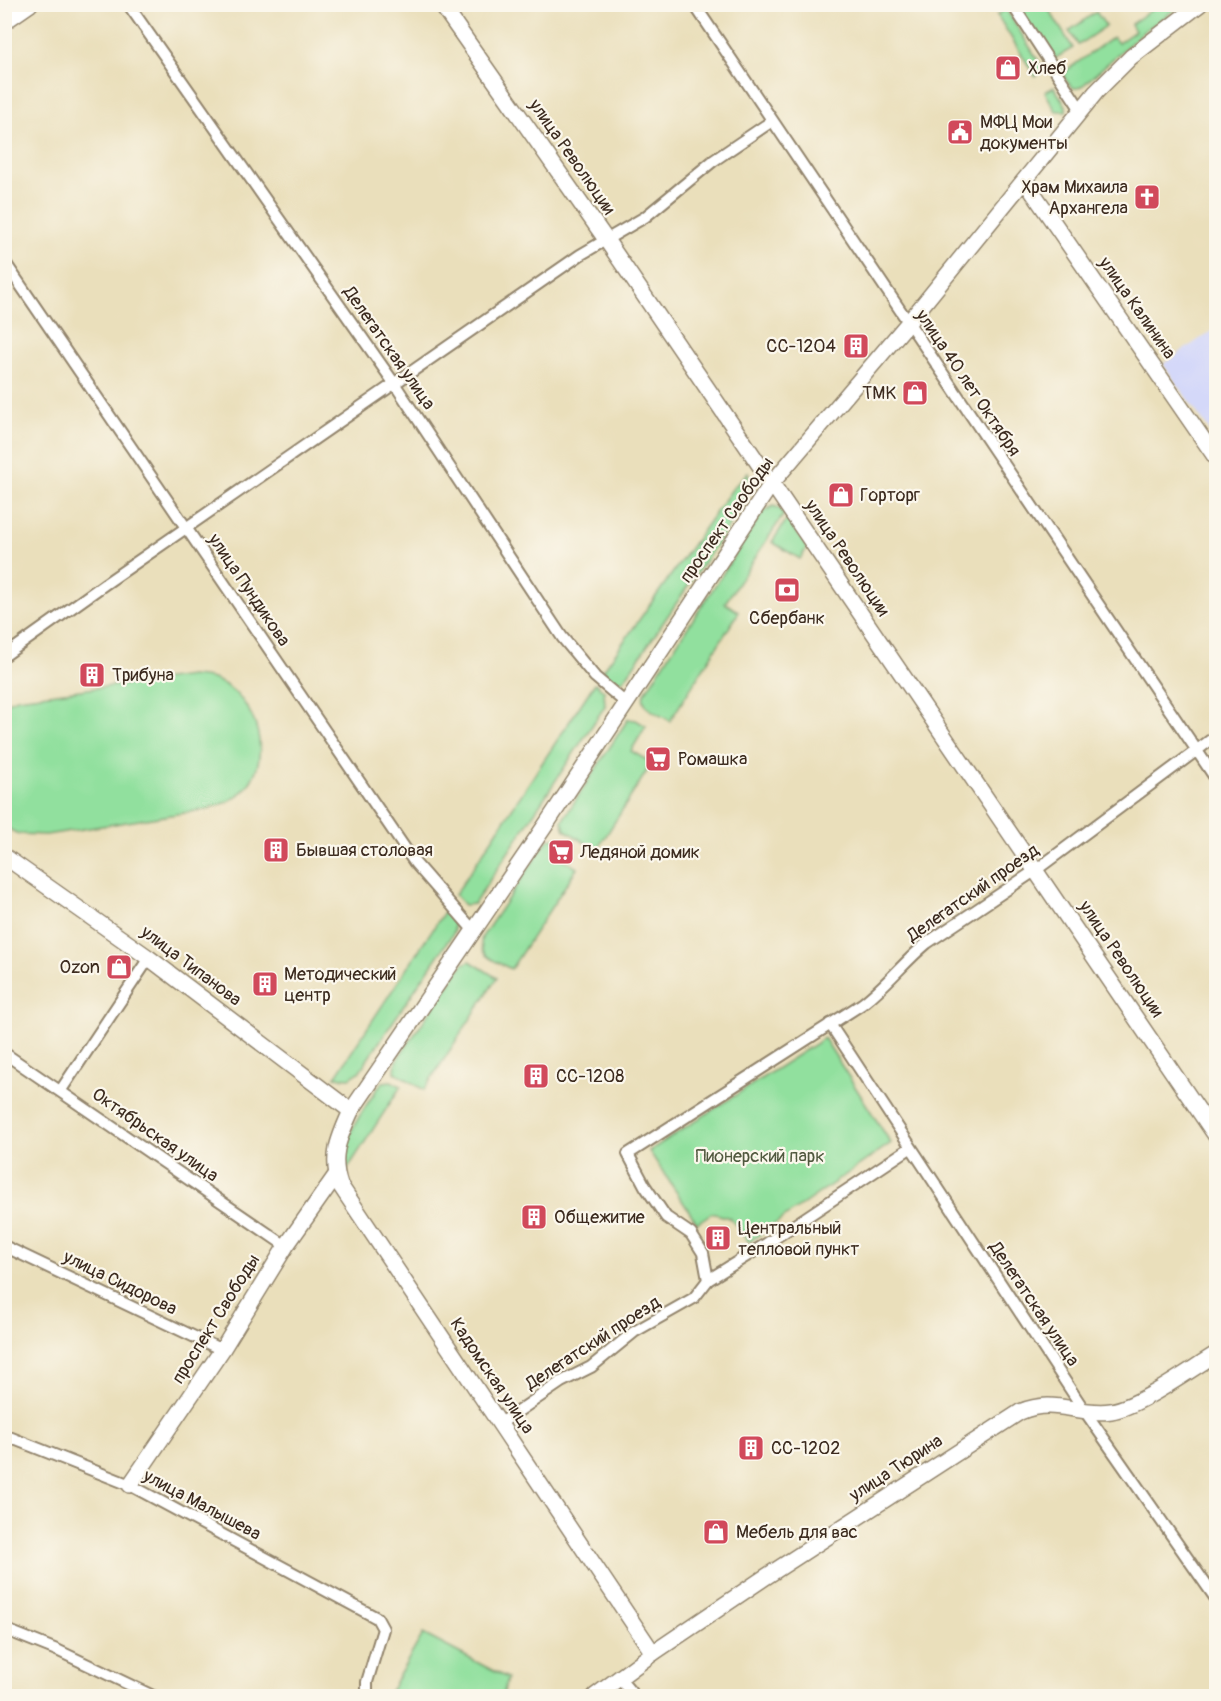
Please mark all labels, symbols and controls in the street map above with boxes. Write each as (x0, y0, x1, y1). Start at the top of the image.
shop icon: Хлеб (993, 53, 1023, 83)
place label: Хлеб (1028, 57, 1066, 80)
street label: улица Революции (523, 94, 620, 219)
place label: МФЦ Мои документы (980, 111, 1068, 155)
public building icon: МФЦ Мои документы (945, 117, 975, 147)
place label: Храм Михаила Архангела (1022, 176, 1128, 220)
church icon: Храм Михаила Архангела (1132, 182, 1162, 212)
street label: улица Калинина (1093, 252, 1181, 363)
street label: Делегатская улица (337, 281, 440, 414)
street label: улица 40 лет Октября (910, 304, 1026, 461)
building icon: СС-1204 (841, 331, 871, 361)
place label: СС-1204 (766, 335, 837, 358)
shop icon: TMK (900, 378, 930, 408)
place label: TMK (862, 382, 896, 405)
street label: проспект Свободы (675, 452, 779, 588)
shop icon: Горторг (826, 480, 856, 510)
place label: Горторг (860, 484, 920, 507)
street label: улица Революции (799, 494, 895, 621)
street label: улица Пундикова (202, 528, 295, 651)
bank icon: Сбербанк (772, 575, 802, 605)
place label: Сбербанк (749, 607, 825, 630)
building icon: Трибуна (77, 660, 107, 690)
place label: Трибуна (112, 664, 174, 687)
supermarket icon: Ромашка (643, 744, 673, 774)
place label: Ромашка (678, 748, 747, 771)
building icon: Бывшая столовая (261, 835, 291, 865)
supermarket icon: Ледяной домик (546, 837, 576, 867)
place label: Бывшая столовая (296, 839, 433, 862)
street label: Делегатский проезд (902, 839, 1044, 948)
place label: Ледяной домик (579, 841, 700, 864)
street label: улица Революции (1073, 895, 1169, 1022)
street label: улица Типанова (135, 920, 246, 1011)
shop icon: Ozon (104, 952, 134, 982)
place label: Ozon (60, 956, 100, 979)
place label: Методический центр (284, 963, 396, 1007)
building icon: Методический центр (250, 969, 280, 999)
building icon: СС-1208 (521, 1061, 551, 1091)
place label: СС-1208 (556, 1065, 624, 1088)
street label: Октябрьская улица (87, 1083, 223, 1187)
park label: Пионерский парк (695, 1145, 825, 1168)
building icon: Общежитие (519, 1202, 549, 1232)
place label: Общежитие (554, 1206, 645, 1229)
place label: Центральный тепловой пункт (738, 1217, 859, 1261)
building icon: Центральный тепловой пункт (703, 1223, 733, 1253)
street label: Делегатская улица (983, 1236, 1084, 1371)
street label: улица Сидорова (58, 1245, 181, 1320)
street label: проспект Свободы (167, 1250, 265, 1388)
street label: Делегатский проезд (520, 1291, 665, 1396)
street label: Кадомская улица (445, 1314, 539, 1438)
street label: улица Тюрина (844, 1429, 947, 1507)
building icon: СС-1202 (736, 1433, 766, 1463)
place label: СС-1202 (771, 1437, 840, 1460)
street label: улица Малышева (138, 1464, 265, 1546)
shop icon: Мебель для вас (701, 1517, 731, 1547)
place label: Мебель для вас (736, 1521, 858, 1544)

